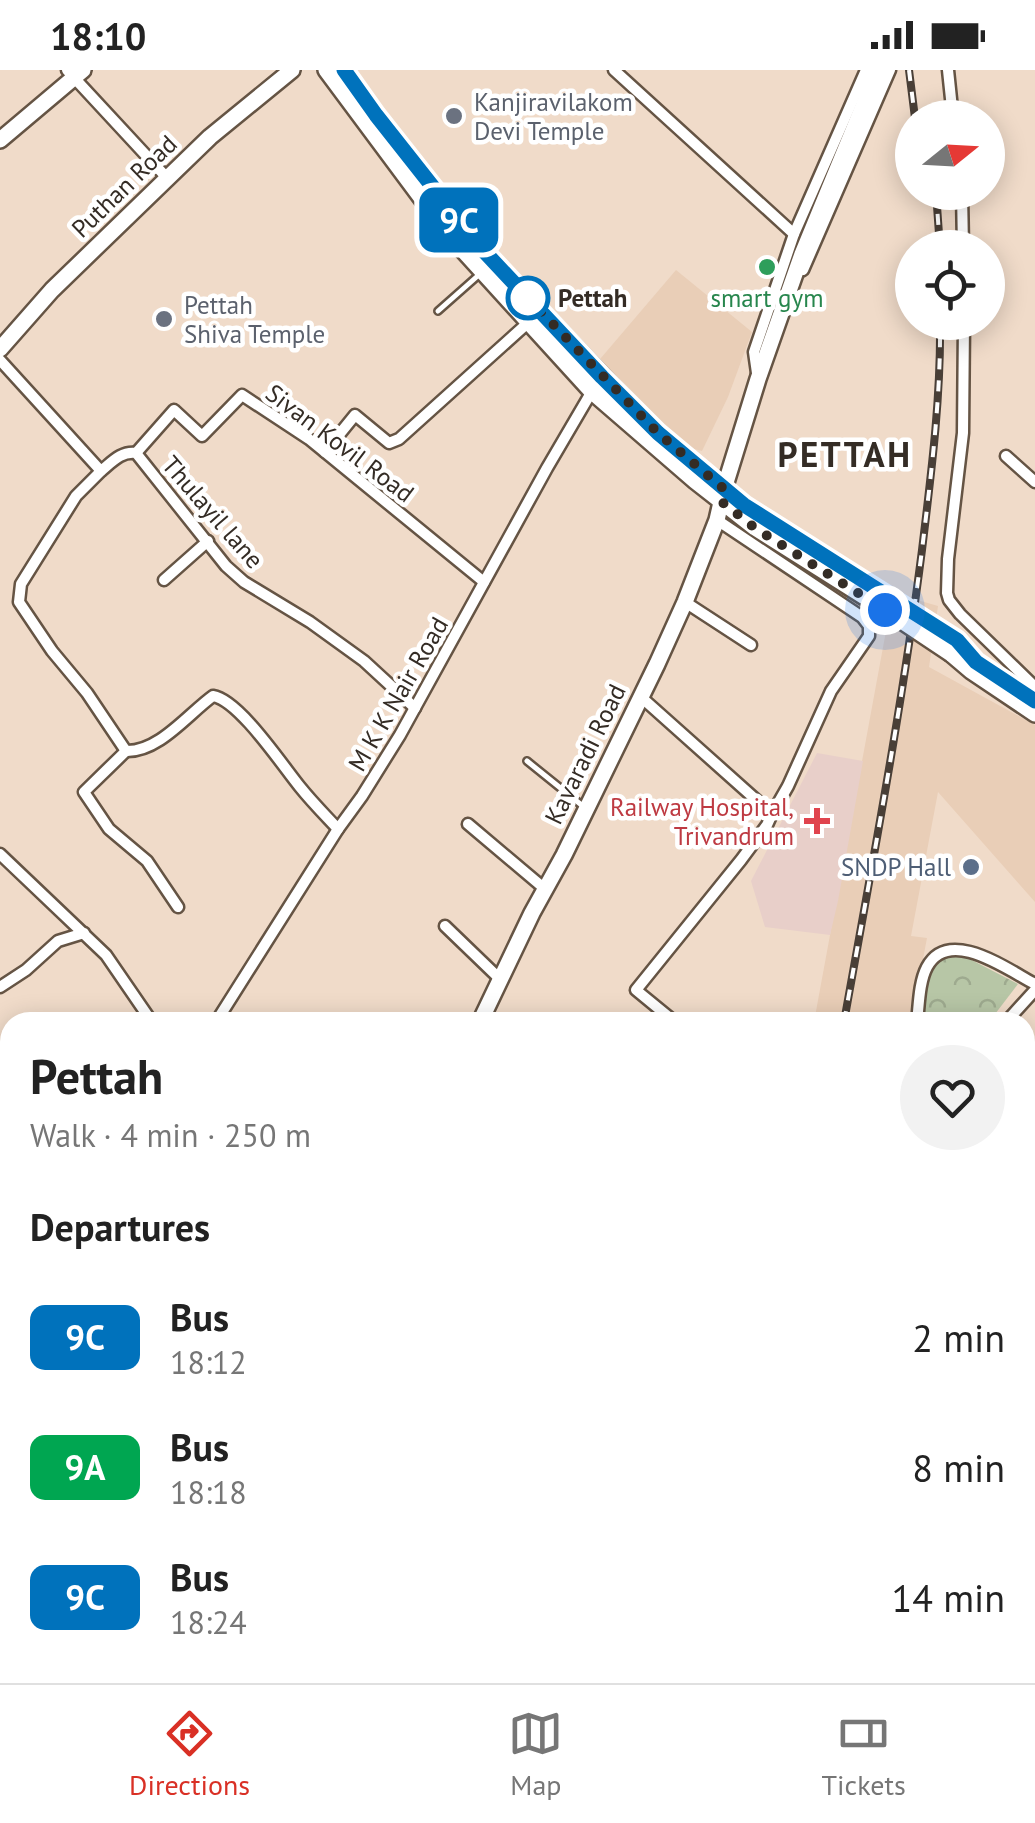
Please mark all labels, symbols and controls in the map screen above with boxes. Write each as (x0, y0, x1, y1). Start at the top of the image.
text: 18:10 (50, 11, 146, 60)
place label: Kanjiravilakom Devi Temple (474, 86, 633, 147)
north arrow (895, 100, 1005, 210)
map controls (895, 100, 1005, 340)
marker: Kanjiravilakom Devi Temple (443, 105, 465, 127)
street label: Puthan Road (65, 128, 183, 244)
line badge: 9C (414, 188, 504, 252)
text: 9C (439, 197, 479, 243)
button: locate (895, 230, 1005, 340)
marker: smart gym (756, 256, 778, 278)
marker: Pettah (507, 277, 549, 319)
place label: Pettah (558, 282, 627, 314)
place label: smart gym (710, 282, 824, 314)
place label: Pettah Shiva Temple (184, 289, 325, 350)
marker: Pettah Shiva Temple (153, 308, 175, 330)
street label: Sivan Kovil Road (259, 377, 421, 509)
district label: PETTAH (778, 431, 912, 477)
street label: Thulayil lane (155, 449, 271, 575)
your location (860, 585, 910, 635)
street label: M K K Nair Road (341, 611, 455, 777)
street label: Kavaradi Road (537, 679, 633, 829)
place label: Railway Hospital, Trivandrum (610, 791, 794, 852)
marker: Railway Hospital, Trivandrum (804, 808, 830, 834)
place label: SNDP Hall (841, 851, 952, 883)
marker: SNDP Hall (960, 856, 982, 878)
text: Pettah (30, 1045, 163, 1107)
button: heart (900, 1045, 1005, 1150)
text: Walk · 4 min · 250 m (30, 1114, 311, 1156)
text: Departures (30, 1202, 210, 1251)
text: Bus (170, 1292, 229, 1341)
text: 2 min (912, 1313, 1005, 1362)
text: 9C (65, 1314, 105, 1360)
text: 18:12 (170, 1341, 247, 1383)
text: Bus (170, 1422, 229, 1471)
text: 8 min (912, 1443, 1005, 1492)
text: 9A (64, 1444, 106, 1490)
text: 18:18 (170, 1471, 247, 1513)
text: Bus (170, 1552, 229, 1601)
text: 14 min (892, 1573, 1005, 1622)
text: 9C (65, 1574, 105, 1620)
text: 18:24 (170, 1601, 247, 1643)
tab: Directions (129, 1706, 250, 1803)
tab: Map (508, 1706, 563, 1803)
tab: Tickets (822, 1706, 906, 1803)

